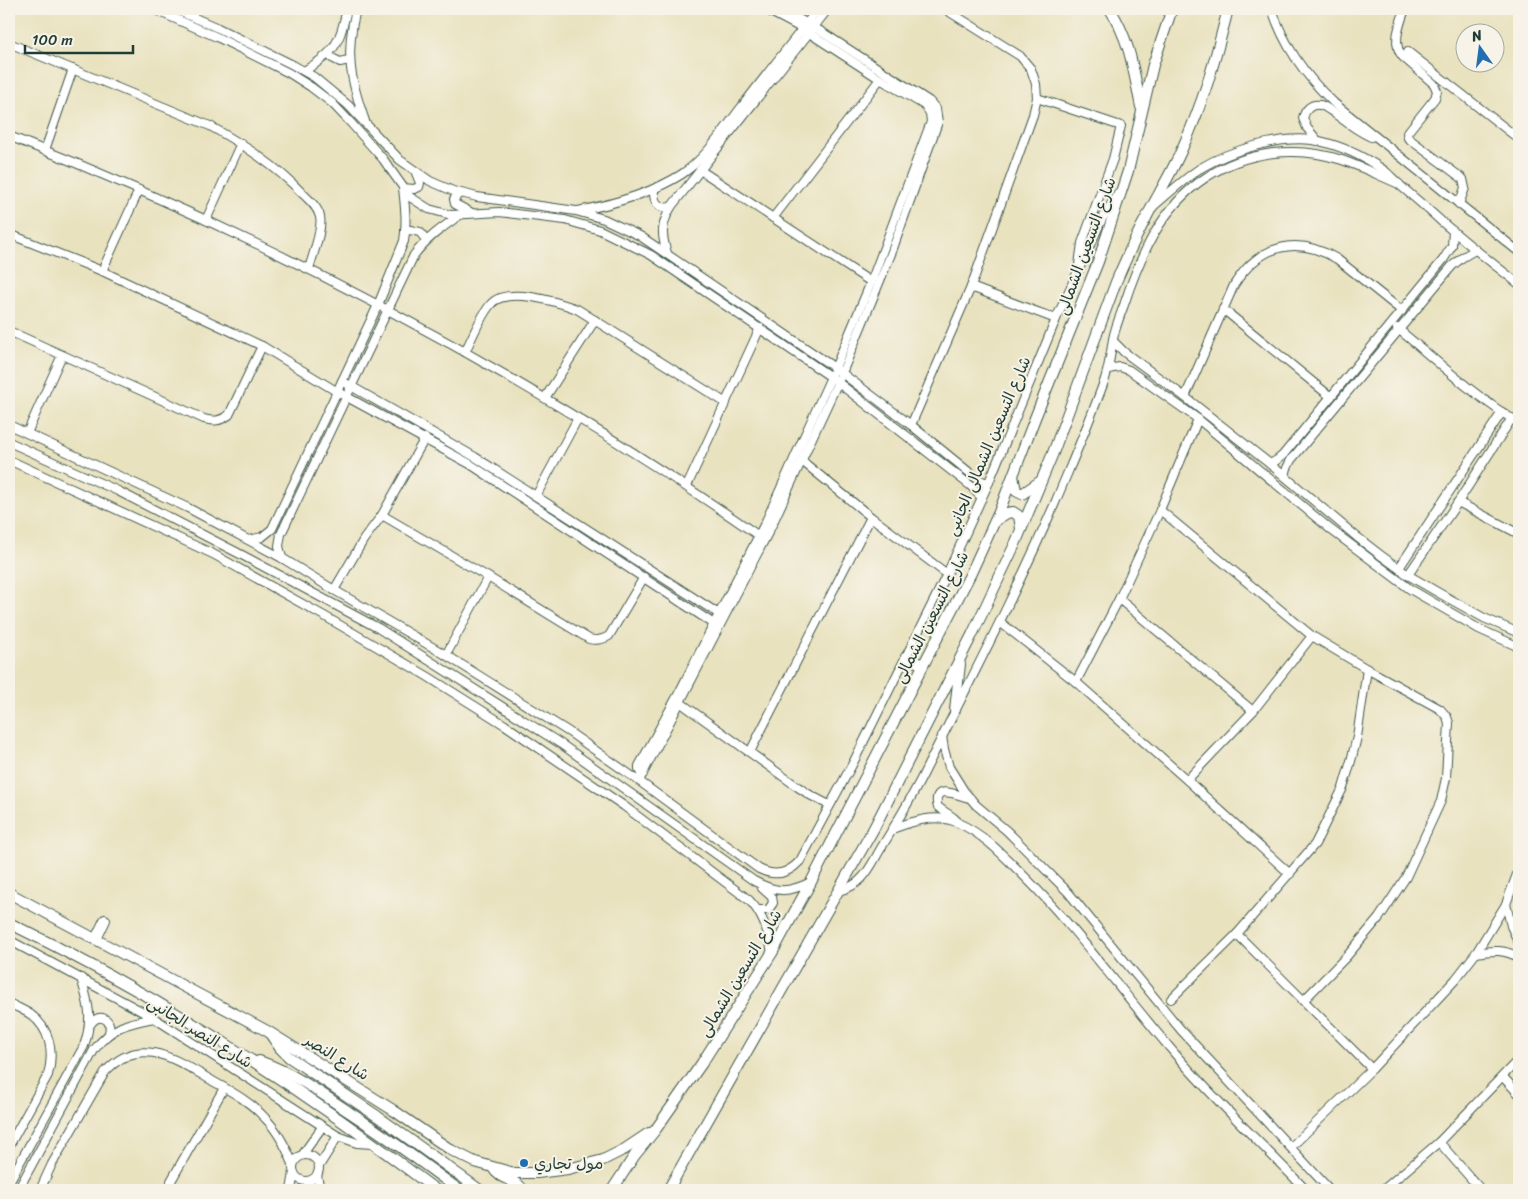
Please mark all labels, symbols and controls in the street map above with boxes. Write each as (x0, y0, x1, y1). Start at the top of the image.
scale bar (25, 22, 132, 54)
north arrow (1456, 22, 1506, 72)
text: N (1468, 22, 1485, 49)
text: 100 m (32, 27, 73, 53)
street label: شارع التسعين الشمالى (1048, 173, 1124, 319)
street label: شارع التسعين الشمالى الجانبى (937, 351, 1039, 541)
street label: شارع التسعين الشمالى (885, 546, 977, 688)
street label: شارع التسعين الشمالى (690, 903, 790, 1043)
street label: شارع النصر الجانبى (141, 988, 259, 1076)
street label: شارع النصر (297, 1025, 375, 1088)
place label: مول تجاري (534, 1149, 603, 1178)
marker: مول تجاري (518, 1157, 530, 1169)

